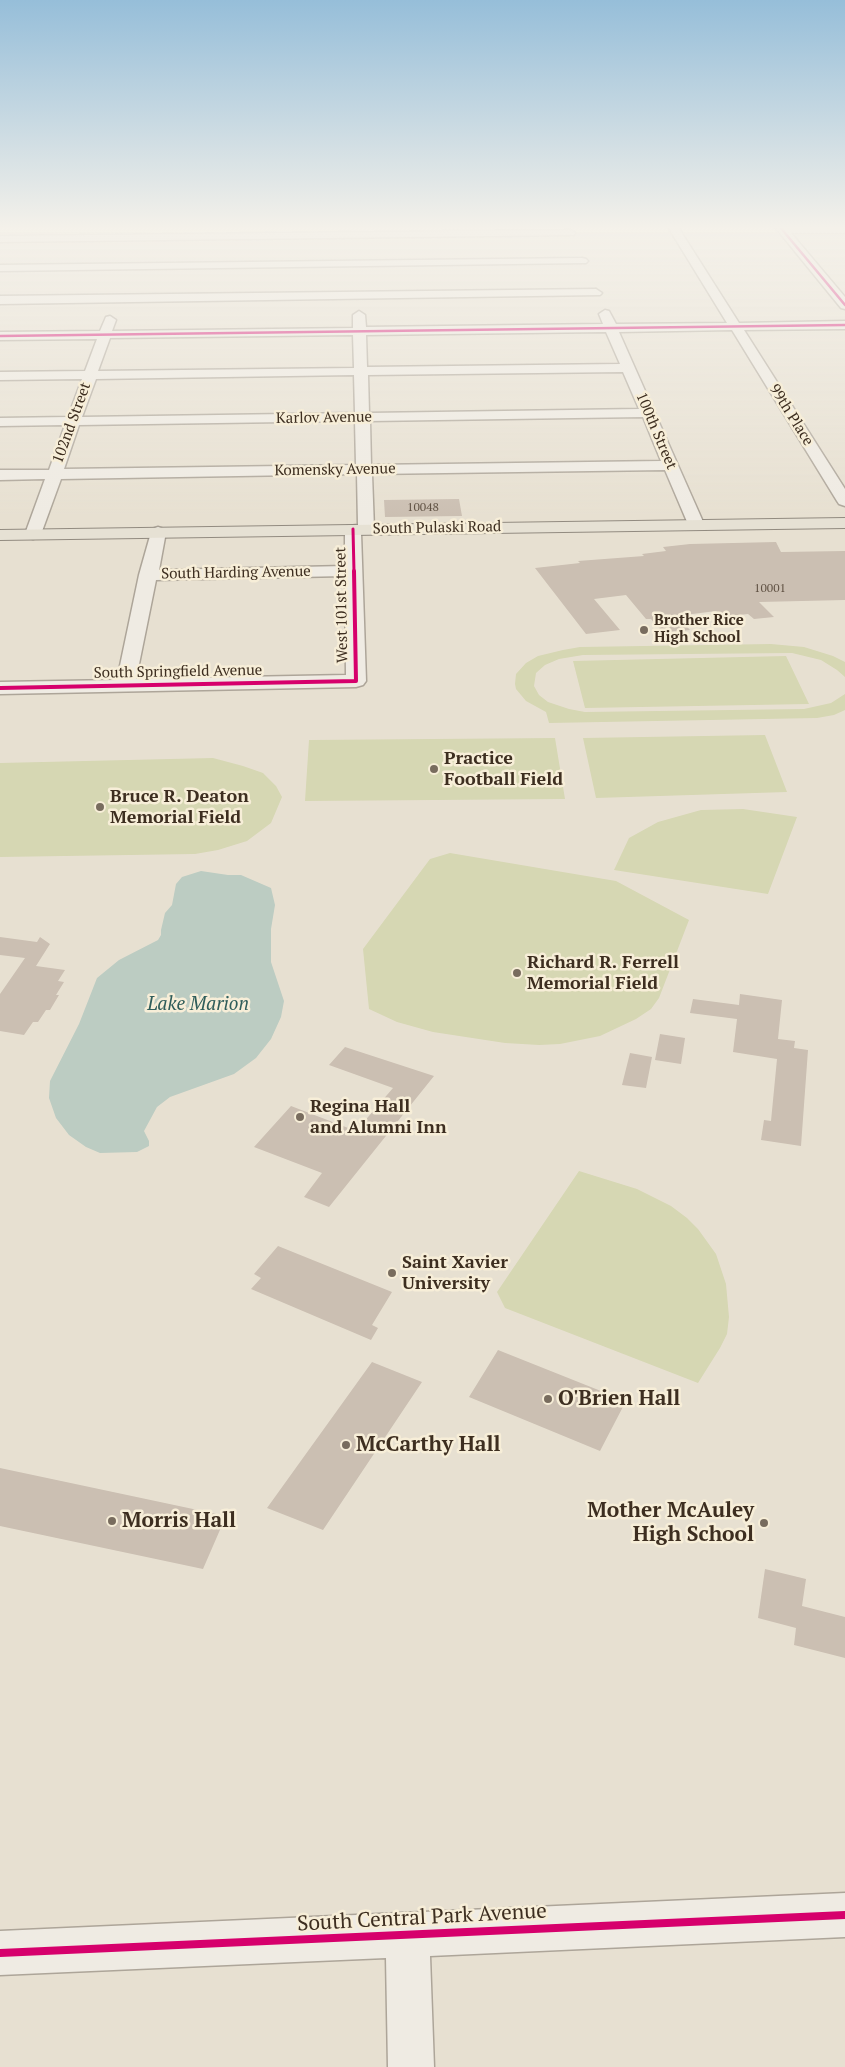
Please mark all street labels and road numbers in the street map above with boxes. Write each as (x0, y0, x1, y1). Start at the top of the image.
street label: 102nd Street (49, 380, 95, 466)
street label: 99th Place (765, 381, 817, 449)
street label: 100th Street (632, 390, 680, 472)
street label: Karlov Avenue (276, 408, 372, 428)
street label: Komensky Avenue (274, 460, 396, 480)
street label: South Pulaski Road (373, 518, 501, 538)
street label: West 101st Street (332, 547, 352, 663)
street label: South Harding Avenue (161, 563, 311, 583)
street label: South Springfield Avenue (94, 662, 262, 682)
street label: South Central Park Avenue (297, 1899, 547, 1937)

